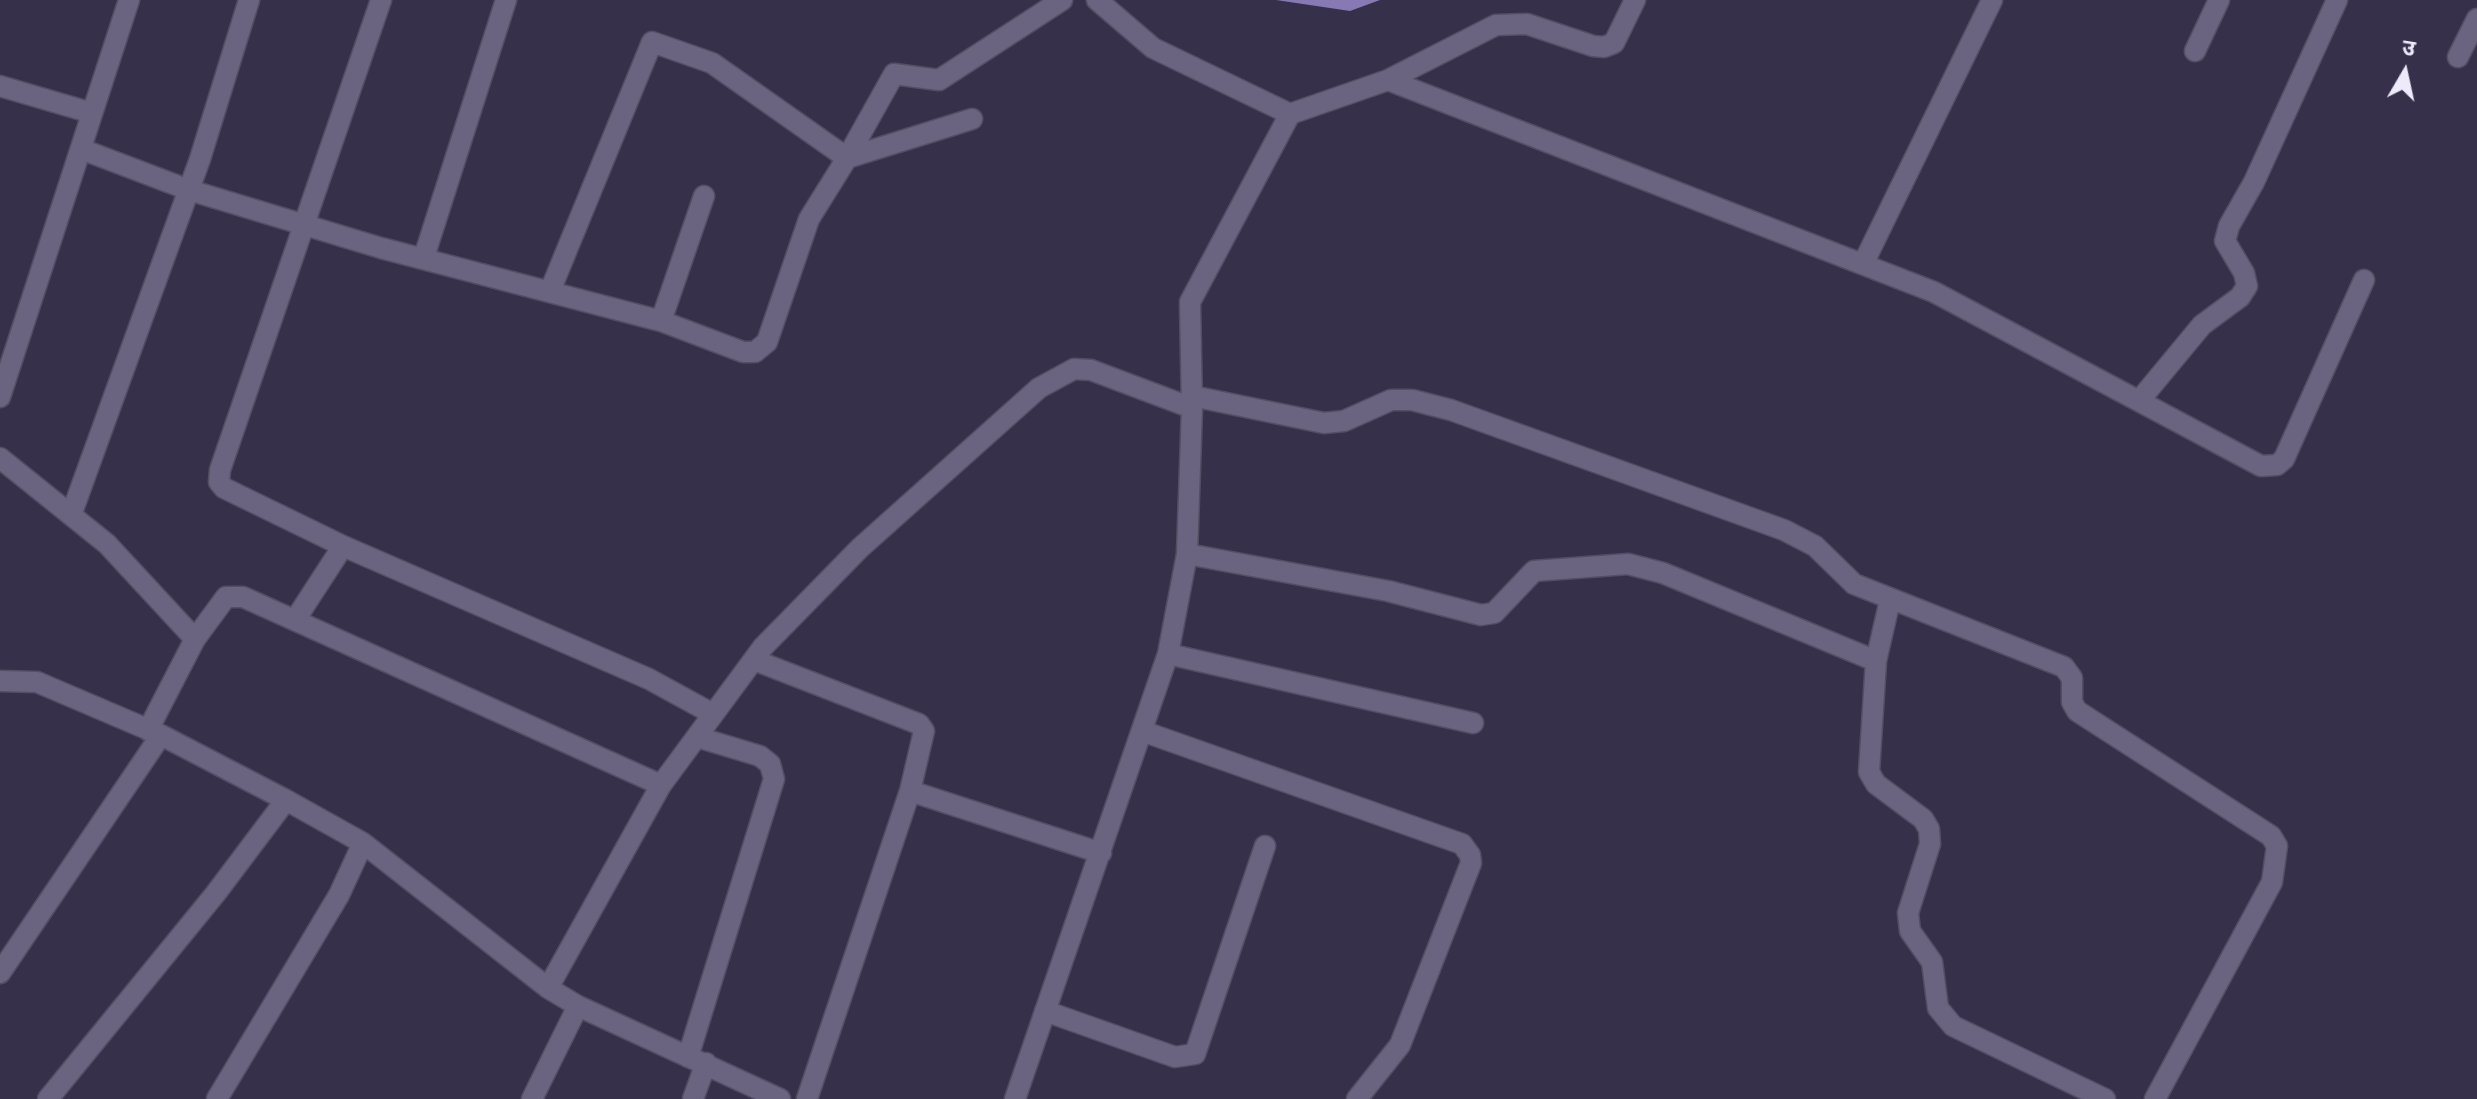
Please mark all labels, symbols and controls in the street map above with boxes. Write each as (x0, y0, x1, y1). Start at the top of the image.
north arrow (2365, 32, 2445, 112)
text: उ (2400, 33, 2417, 62)

